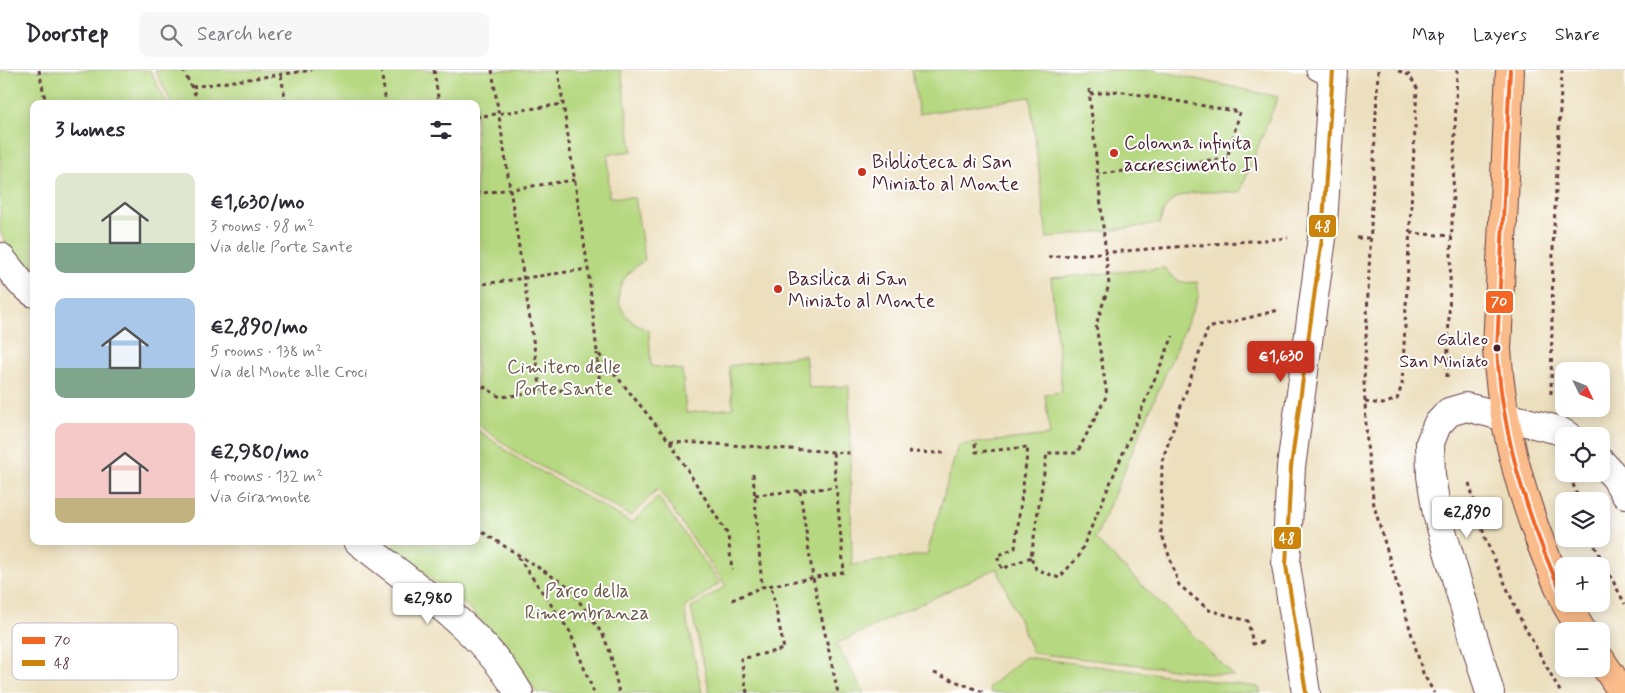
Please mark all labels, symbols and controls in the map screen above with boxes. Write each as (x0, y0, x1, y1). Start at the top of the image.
search box (139, 12, 489, 57)
text: Doorstep (25, 19, 109, 50)
icon: search (157, 21, 185, 49)
text: Search here (197, 22, 293, 47)
text: Map (1412, 23, 1445, 47)
text: Layers (1473, 23, 1527, 47)
text: Share (1555, 23, 1600, 47)
text: 3 homes (55, 116, 125, 144)
icon: filters (427, 116, 455, 144)
place label: Colonna infinita accrescimento II (1124, 131, 1258, 178)
marker: Colonna infinita accrescimento II (1108, 147, 1120, 159)
place label: Biblioteca di San Miniato al Monte (872, 150, 1019, 197)
marker: Biblioteca di San Miniato al Monte (856, 166, 868, 178)
text: €1,630/mo (210, 188, 304, 216)
icon: home (95, 193, 155, 253)
line badge: 48 (1308, 214, 1337, 238)
text: 3 rooms · 98 m² (210, 216, 314, 237)
text: 48 (1315, 218, 1331, 236)
text: Via delle Porte Sante (210, 237, 353, 258)
place label: Basilica di San Miniato al Monte (788, 267, 935, 314)
marker: Basilica di San Miniato al Monte (772, 283, 784, 295)
line badge: 70 (1485, 290, 1514, 314)
text: 70 (1491, 293, 1507, 311)
text: €2,890/mo (210, 313, 308, 341)
icon: home (95, 318, 155, 378)
place label: Galileo San Miniato (1399, 328, 1488, 374)
pin: €1,630 (1240, 340, 1322, 383)
text: 5 rooms · 138 m² (210, 341, 322, 362)
marker: Galileo San Miniato (1492, 343, 1502, 353)
text: €1,630 (1258, 346, 1304, 367)
park label: Cimitero delle Porte Sante (507, 355, 621, 402)
text: Via del Monte alle Croci (210, 362, 368, 383)
north arrow (1555, 362, 1610, 418)
map controls (1555, 362, 1610, 677)
button: locate (1555, 427, 1610, 482)
text: €2,980/mo (210, 438, 309, 466)
icon: home (95, 443, 155, 503)
text: 4 rooms · 132 m² (210, 466, 323, 487)
text: Via Giramonte (210, 487, 311, 508)
button: layers (1555, 492, 1610, 547)
pin: €2,890 (1426, 496, 1508, 539)
text: €2,890 (1443, 502, 1491, 523)
line badge: 48 (1273, 526, 1302, 550)
text: 48 (1279, 530, 1295, 548)
button: + (1555, 557, 1610, 612)
park label: Parco della Rimembranza (525, 579, 649, 626)
pin: €2,980 (387, 582, 469, 625)
text: €2,980 (404, 588, 452, 609)
button: − (1555, 622, 1610, 677)
legend (12, 623, 178, 680)
text: 70 (54, 632, 71, 650)
text: 48 (54, 655, 70, 673)

